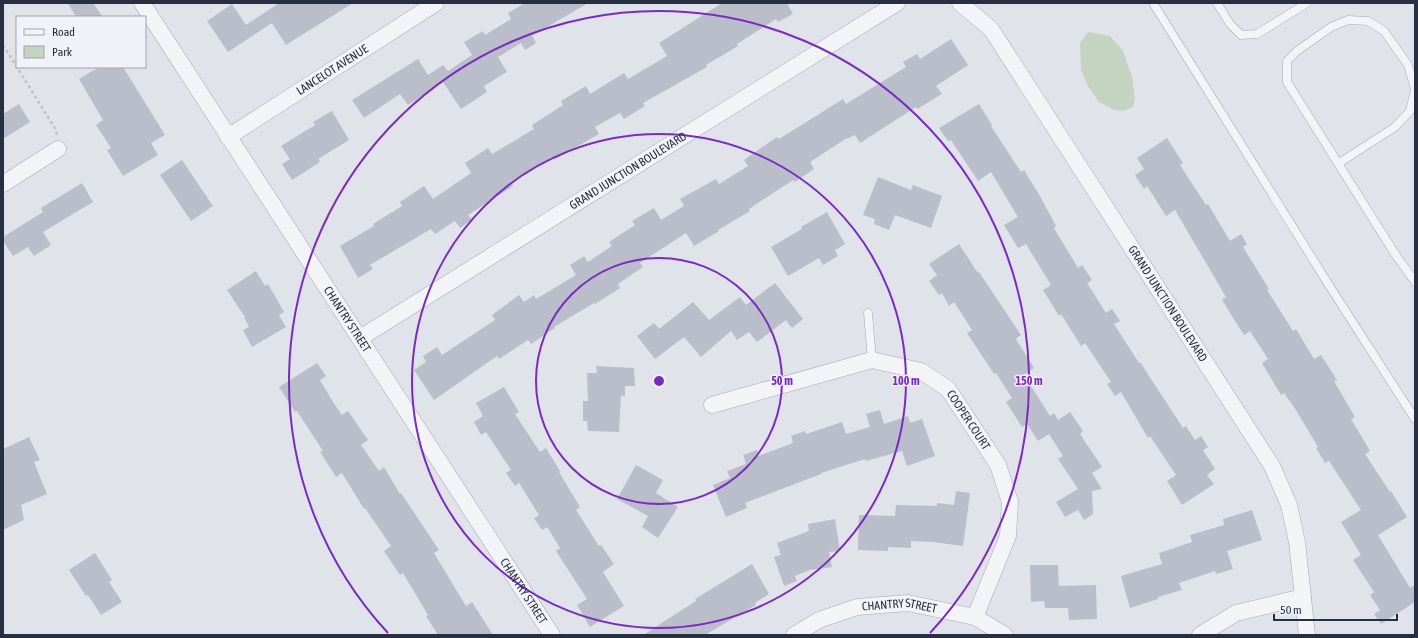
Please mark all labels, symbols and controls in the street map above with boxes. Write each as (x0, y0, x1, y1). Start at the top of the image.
legend (16, 16, 146, 68)
text: Road (52, 25, 75, 39)
street label: LANCELOT AVENUE (294, 42, 371, 98)
text: Park (52, 45, 73, 59)
street label: GRAND JUNCTION BOULEVARD (567, 129, 689, 212)
street label: GRAND JUNCTION BOULEVARD (1125, 243, 1210, 365)
street label: CHANTRY STREET (321, 284, 374, 355)
centre of rings (652, 374, 666, 388)
text: 50 m (771, 374, 793, 388)
text: 100 m (892, 374, 920, 388)
text: 150 m (1015, 374, 1043, 388)
street label: COOPER COURT (944, 388, 993, 453)
street label: CHANTRY STREET (497, 556, 550, 627)
street label: CHANTRY STREET (861, 596, 939, 616)
scale bar (1274, 596, 1397, 622)
text: 50 m (1280, 603, 1302, 617)

